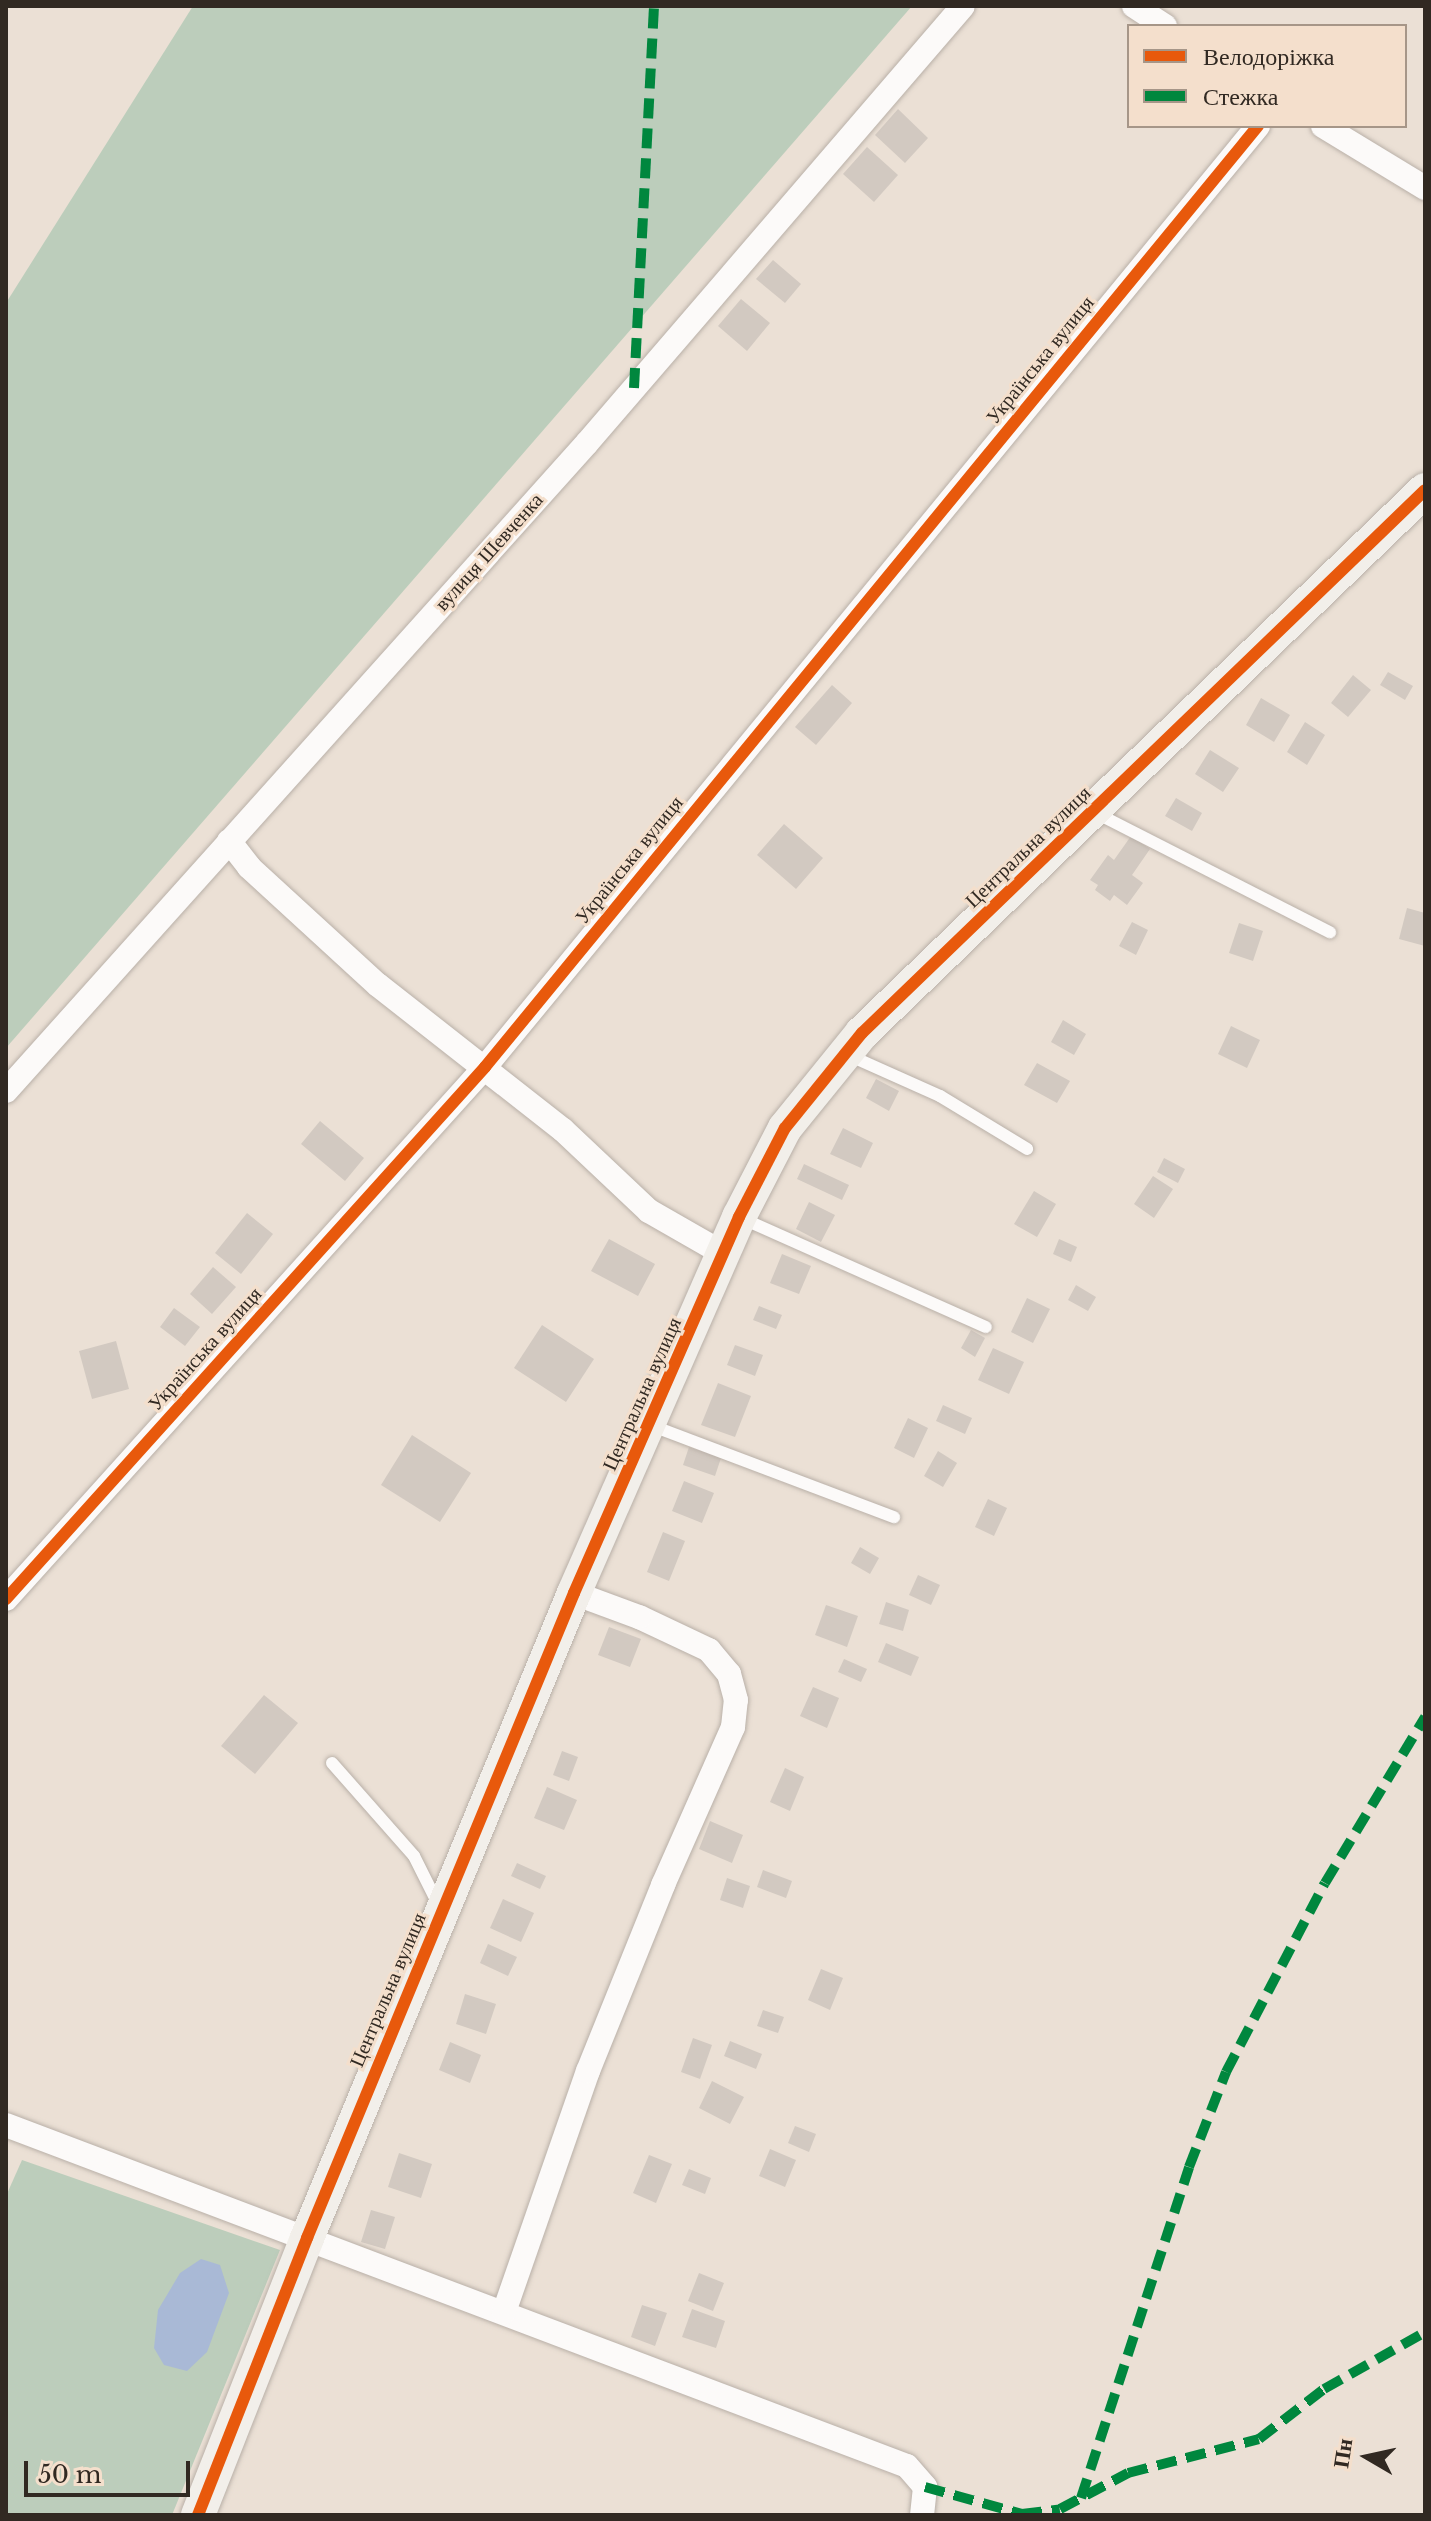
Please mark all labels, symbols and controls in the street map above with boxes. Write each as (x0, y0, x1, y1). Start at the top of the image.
legend (1127, 24, 1407, 128)
text: Велодоріжка (1203, 42, 1334, 71)
text: Стежка (1203, 82, 1278, 111)
street label: Українська вулиця (981, 291, 1099, 429)
street label: вулиця Шевченка (430, 488, 548, 616)
street label: Центральна вулиця (960, 781, 1096, 913)
street label: Українська вулиця (570, 791, 688, 929)
street label: Українська вулиця (143, 1282, 267, 1416)
street label: Центральна вулиця (597, 1314, 687, 1474)
street label: Центральна вулиця (345, 1909, 431, 2071)
north arrow (1327, 2417, 1407, 2497)
text: Пн (1327, 2436, 1358, 2470)
scale bar (28, 2445, 194, 2495)
text: 50 m (38, 2460, 101, 2489)

